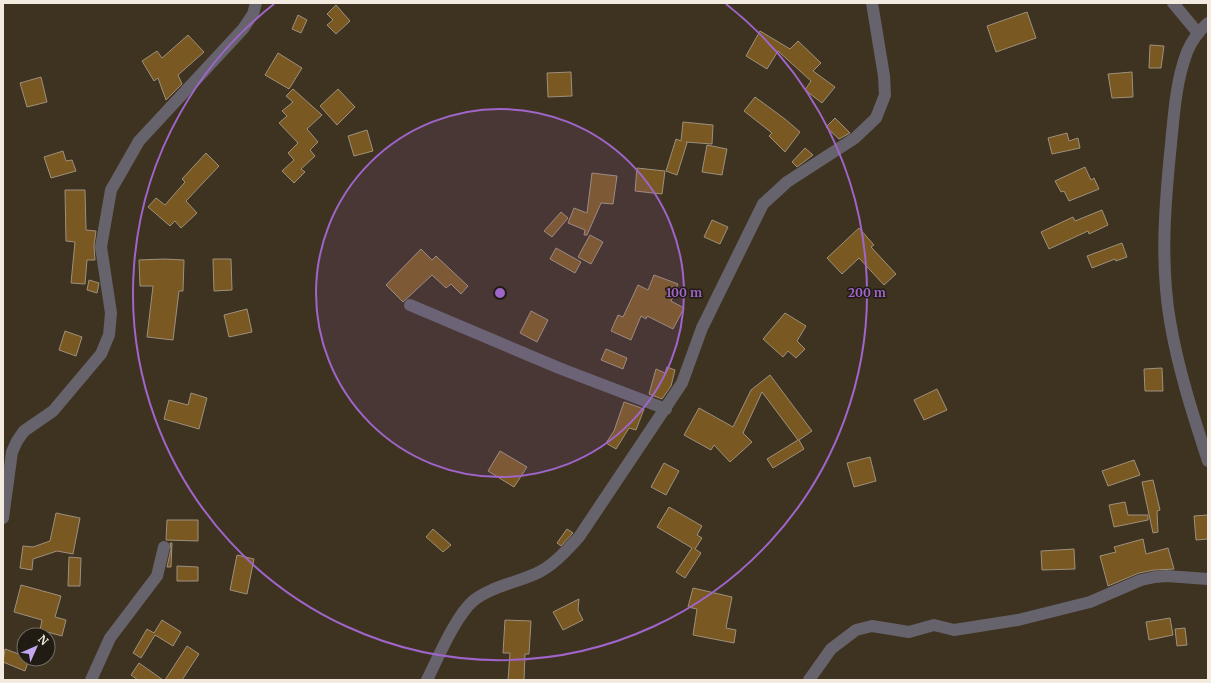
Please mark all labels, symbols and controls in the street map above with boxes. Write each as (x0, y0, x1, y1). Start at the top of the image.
text: 100 m (666, 285, 702, 300)
text: 200 m (848, 285, 886, 300)
centre of rings (493, 286, 507, 300)
north arrow (16, 627, 56, 667)
text: N (35, 632, 51, 648)

